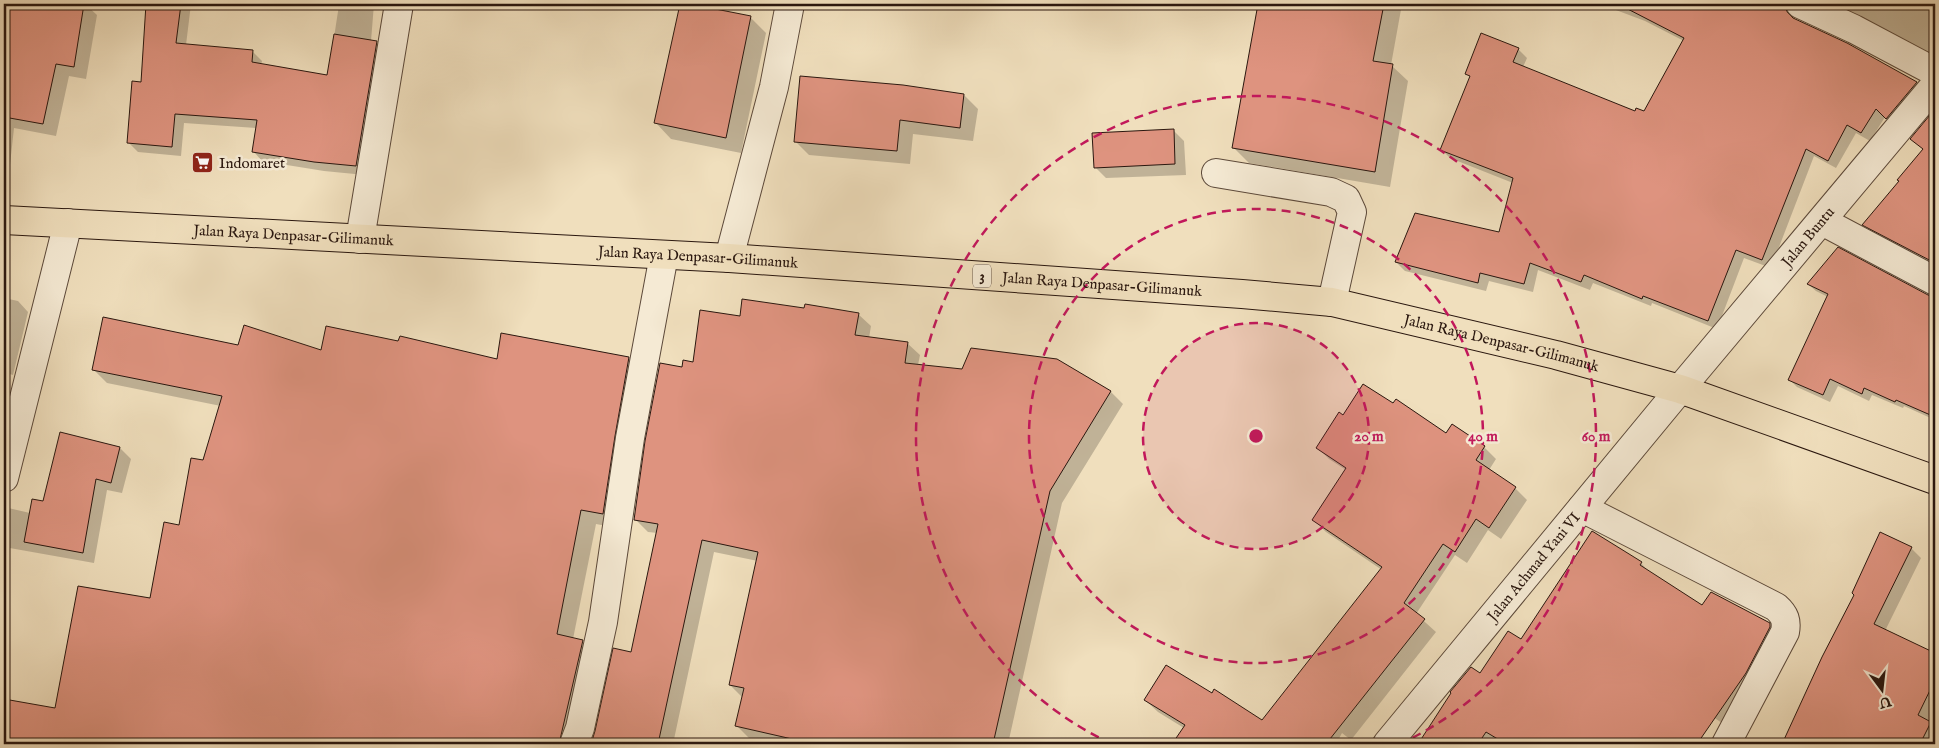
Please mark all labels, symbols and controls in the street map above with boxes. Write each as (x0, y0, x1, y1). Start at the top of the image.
supermarket icon: Indomaret (191, 151, 215, 175)
place label: Indomaret (219, 154, 285, 173)
street label: Jalan Buntu (1776, 203, 1839, 273)
street label: Jalan Raya Denpasar-Gilimanuk (191, 221, 395, 250)
street label: Jalan Raya Denpasar-Gilimanuk (595, 242, 800, 273)
road number: 3 (973, 264, 991, 288)
street label: Jalan Raya Denpasar-Gilimanuk (999, 268, 1204, 301)
street label: Jalan Raya Denpasar-Gilimanuk (1400, 310, 1602, 377)
centre of rings (1247, 427, 1265, 445)
text: 20 m (1354, 427, 1384, 446)
text: 40 m (1468, 427, 1498, 446)
text: 60 m (1582, 427, 1611, 446)
street label: Jalan Achmad Yani VI (1482, 508, 1585, 627)
north arrow (1856, 666, 1906, 716)
text: U (1876, 691, 1894, 712)

